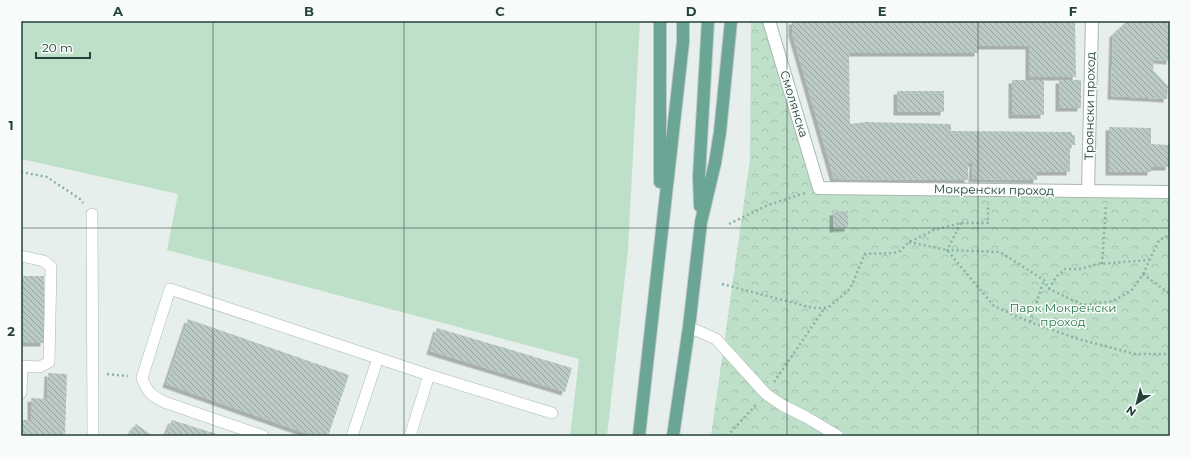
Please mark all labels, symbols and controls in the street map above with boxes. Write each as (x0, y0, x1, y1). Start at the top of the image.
text: A (112, 3, 124, 19)
text: B (304, 3, 314, 19)
text: C (495, 3, 505, 19)
text: D (686, 3, 697, 19)
text: E (878, 3, 887, 19)
text: F (1069, 3, 1077, 19)
scale bar (36, 34, 90, 60)
text: 20 m (42, 40, 73, 55)
street label: Троянски проход (1081, 52, 1098, 160)
street label: Смолянска (777, 69, 812, 139)
text: 1 (8, 117, 14, 133)
street label: Мокренски проход (934, 181, 1054, 198)
park label: Парк Мокренски проход (1009, 300, 1117, 329)
text: 2 (7, 323, 15, 339)
north arrow (1117, 383, 1157, 423)
text: N (1123, 403, 1139, 419)

